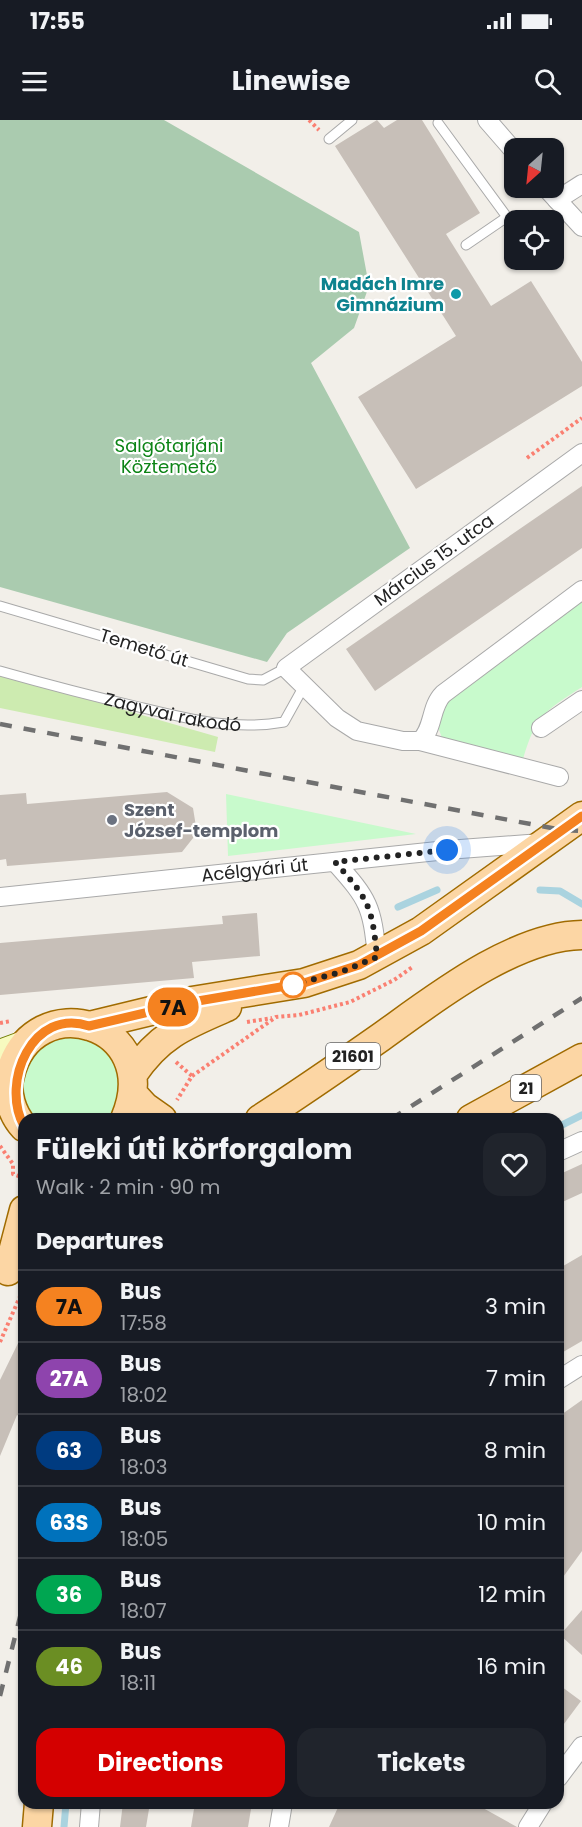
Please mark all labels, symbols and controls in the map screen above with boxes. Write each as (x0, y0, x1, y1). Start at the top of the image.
text: 17:55 (30, 6, 85, 37)
text: Linewise (232, 62, 350, 99)
icon: menu (18, 65, 51, 98)
icon: search (531, 65, 564, 98)
north arrow (504, 138, 564, 198)
map controls (504, 138, 564, 270)
button: locate (504, 210, 564, 270)
place label: Madách Imre Gimnázium (321, 271, 444, 317)
marker: Madách Imre Gimnázium (449, 287, 463, 301)
park label: Salgótarjáni Köztemető (115, 433, 223, 479)
street label: Március 15. utca (369, 508, 499, 612)
street label: Temető út (97, 622, 192, 673)
street label: Zagyvai rakodó (102, 686, 242, 737)
place label: Szent József-templom (124, 797, 278, 843)
marker: Szent József-templom (105, 813, 119, 827)
your location (432, 835, 462, 865)
street label: Acélgyári út (200, 852, 309, 888)
unlabelled marker (280, 972, 306, 998)
line badge: 7A (146, 988, 200, 1026)
text: 7A (160, 993, 186, 1022)
road number: 21601 (326, 1043, 380, 1069)
road number: 21 (511, 1075, 541, 1101)
text: Füleki úti körforgalom (36, 1130, 352, 1169)
button: heart (483, 1133, 546, 1196)
text: Walk · 2 min · 90 m (36, 1173, 220, 1201)
text: Departures (36, 1226, 164, 1257)
text: Bus (120, 1276, 162, 1307)
text: 3 min (485, 1291, 546, 1322)
text: 7A (56, 1292, 82, 1321)
text: 17:58 (120, 1309, 167, 1337)
text: Bus (120, 1348, 162, 1379)
text: 7 min (486, 1363, 546, 1394)
text: 27A (50, 1364, 88, 1393)
text: 18:02 (120, 1381, 167, 1409)
text: Bus (120, 1420, 162, 1451)
text: 8 min (484, 1435, 546, 1466)
text: 63 (56, 1436, 82, 1465)
text: 18:03 (120, 1453, 168, 1481)
text: Bus (120, 1492, 162, 1523)
text: 10 min (477, 1507, 546, 1538)
text: 63S (50, 1508, 89, 1537)
text: 18:05 (120, 1525, 168, 1553)
text: Bus (120, 1564, 162, 1595)
text: 12 min (478, 1579, 546, 1610)
text: 36 (56, 1580, 82, 1609)
text: 18:07 (120, 1597, 167, 1625)
text: Bus (120, 1636, 162, 1667)
text: 16 min (477, 1651, 546, 1682)
text: 46 (55, 1652, 83, 1681)
text: 18:11 (120, 1669, 156, 1697)
button: Directions (36, 1728, 285, 1797)
button: Tickets (297, 1728, 546, 1797)

